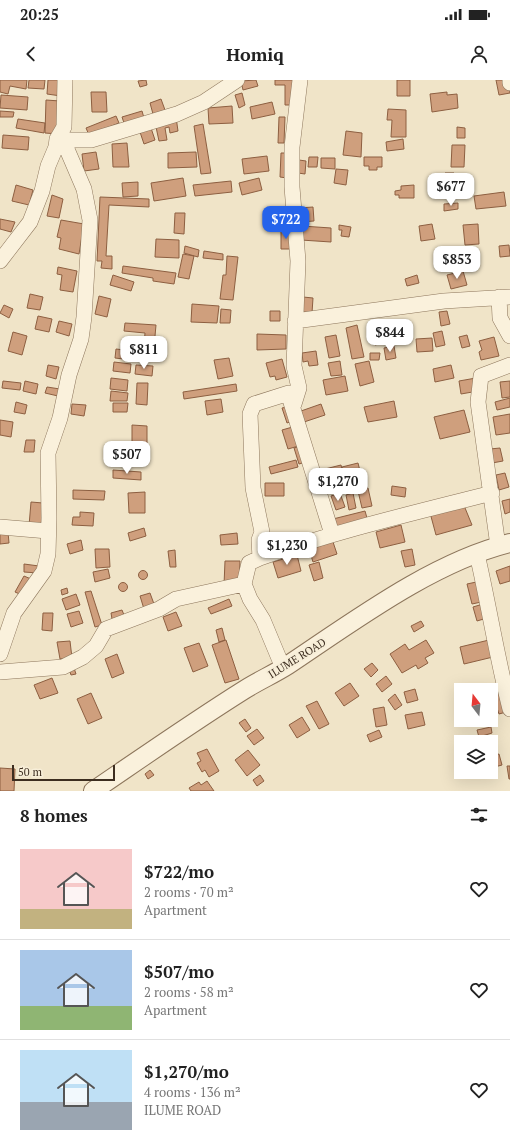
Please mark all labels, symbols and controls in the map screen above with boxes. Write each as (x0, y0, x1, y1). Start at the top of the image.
text: 20:25 (20, 4, 59, 24)
text: Homiq (226, 42, 284, 66)
icon: back (20, 43, 42, 65)
icon: person (468, 43, 490, 65)
pin: $677 (427, 173, 475, 207)
text: $677 (436, 177, 466, 195)
pin: $722 (262, 206, 310, 240)
text: $722 (271, 210, 301, 228)
pin: $853 (433, 246, 481, 280)
text: $853 (442, 250, 472, 268)
pin: $844 (366, 319, 414, 353)
text: $844 (375, 323, 405, 341)
pin: $811 (120, 336, 168, 370)
text: $811 (129, 340, 159, 358)
pin: $507 (103, 441, 151, 475)
text: $507 (112, 445, 142, 463)
pin: $1,270 (305, 468, 371, 502)
text: $1,270 (318, 472, 358, 490)
pin: $1,230 (254, 532, 320, 566)
text: $1,230 (267, 536, 307, 554)
street label: ILUME ROAD (266, 635, 329, 681)
north arrow (454, 683, 498, 727)
map controls (454, 683, 498, 779)
button: layers (454, 735, 498, 779)
scale bar (12, 763, 115, 782)
text: 50 m (18, 765, 42, 779)
text: 8 homes (20, 804, 88, 827)
icon: filters (468, 804, 490, 826)
text: $722/mo (144, 860, 214, 883)
icon: home (52, 865, 100, 913)
icon: heart (468, 878, 490, 900)
text: 2 rooms · 70 m² (144, 883, 234, 901)
text: Apartment (144, 901, 207, 919)
text: $507/mo (144, 960, 214, 983)
icon: home (52, 966, 100, 1014)
icon: heart (468, 979, 490, 1001)
text: 2 rooms · 58 m² (144, 983, 234, 1001)
text: Apartment (144, 1001, 207, 1019)
text: $1,270/mo (144, 1060, 229, 1083)
icon: home (52, 1066, 100, 1114)
icon: heart (468, 1079, 490, 1101)
text: 4 rooms · 136 m² (144, 1083, 241, 1101)
text: ILUME ROAD (144, 1101, 221, 1119)

